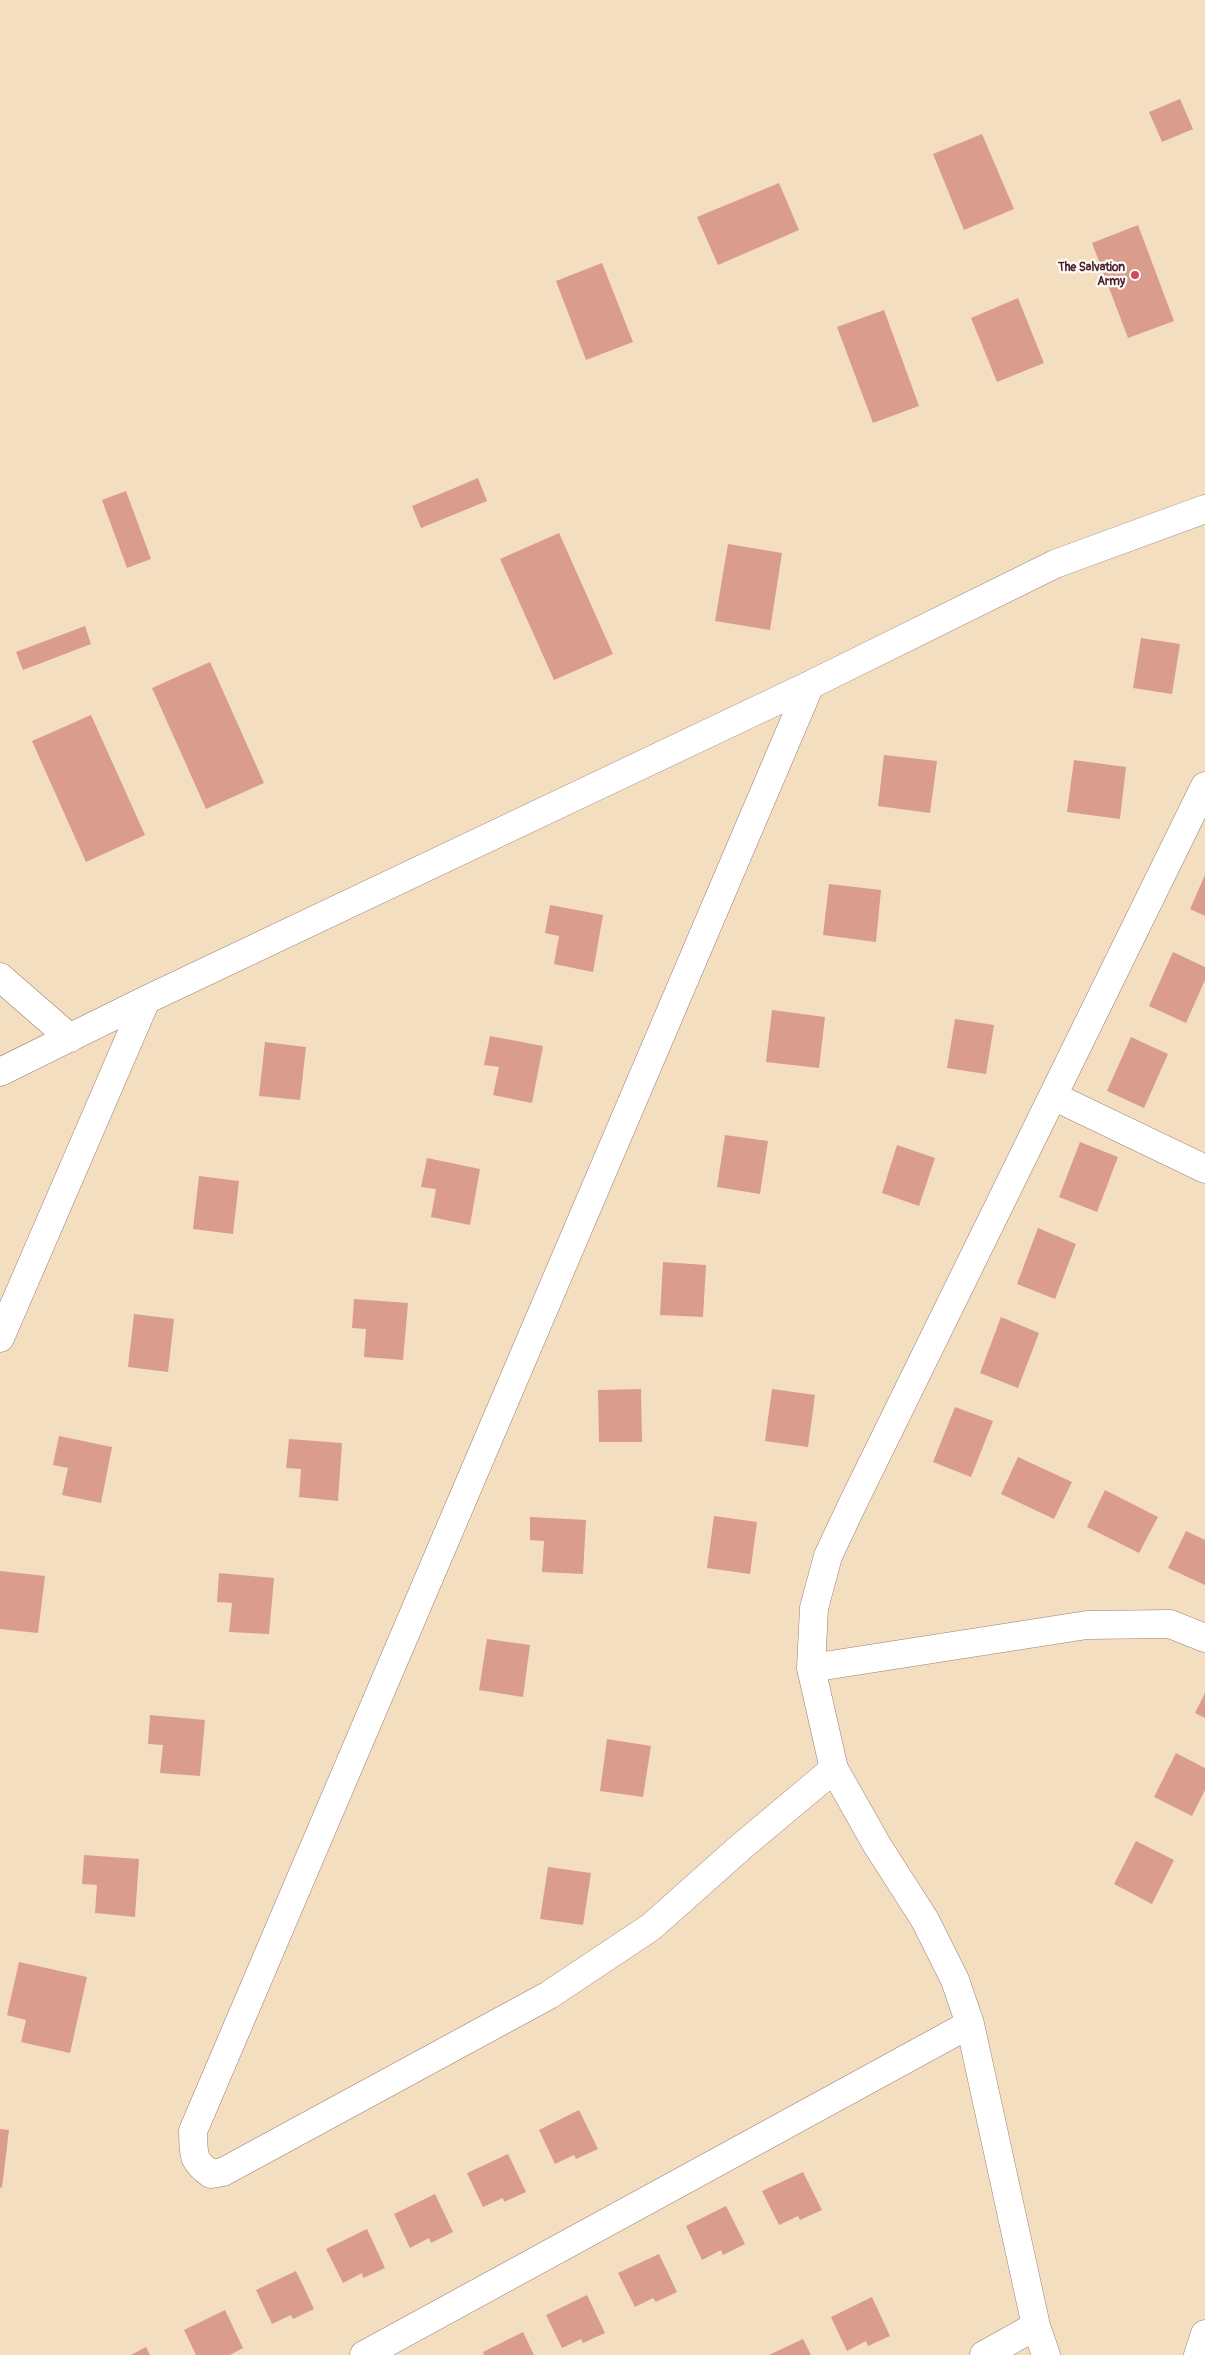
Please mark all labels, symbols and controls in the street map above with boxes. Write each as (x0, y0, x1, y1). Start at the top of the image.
place label: The Salvation Army (1058, 261, 1125, 289)
marker: The Salvation Army (1129, 269, 1141, 281)

